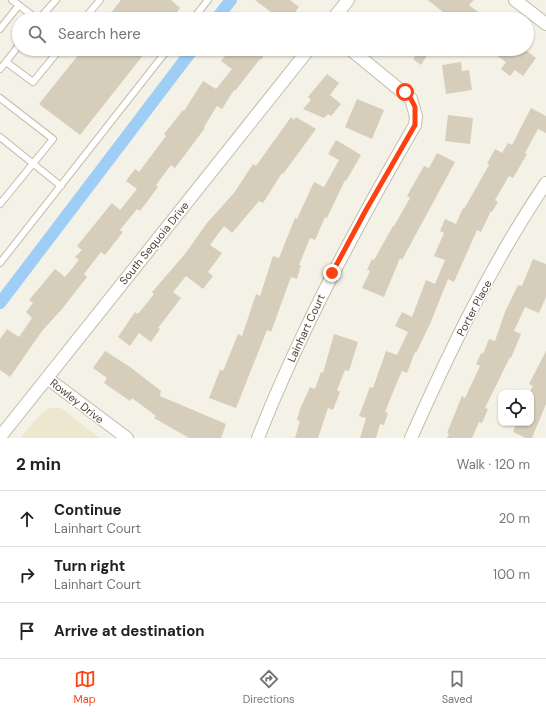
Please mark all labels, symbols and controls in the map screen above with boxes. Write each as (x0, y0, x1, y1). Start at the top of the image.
search box (12, 12, 534, 56)
icon: search (26, 23, 48, 45)
text: Search here (58, 24, 141, 44)
route start (396, 83, 414, 101)
street label: South Sequoia Drive (116, 199, 192, 287)
route end (323, 264, 341, 282)
street label: Porter Place (453, 278, 495, 338)
street label: Lainhart Court (284, 292, 328, 364)
street label: Rowley Drive (47, 376, 107, 426)
map controls (498, 390, 534, 426)
button: locate (498, 390, 534, 426)
text: 2 min (16, 453, 61, 475)
text: Walk · 120 m (457, 456, 530, 473)
text: Continue (54, 500, 122, 520)
icon: ahead (16, 508, 38, 530)
text: 20 m (499, 510, 530, 527)
text: Lainhart Court (54, 520, 141, 537)
text: Turn right (54, 556, 125, 576)
icon: right (16, 564, 38, 586)
text: 100 m (493, 566, 530, 583)
text: Lainhart Court (54, 576, 141, 593)
icon: arrive (16, 620, 38, 642)
text: Arrive at destination (54, 621, 205, 641)
tab: Map (74, 668, 96, 706)
tab: Directions (243, 668, 295, 706)
tab: Saved (442, 668, 472, 706)

